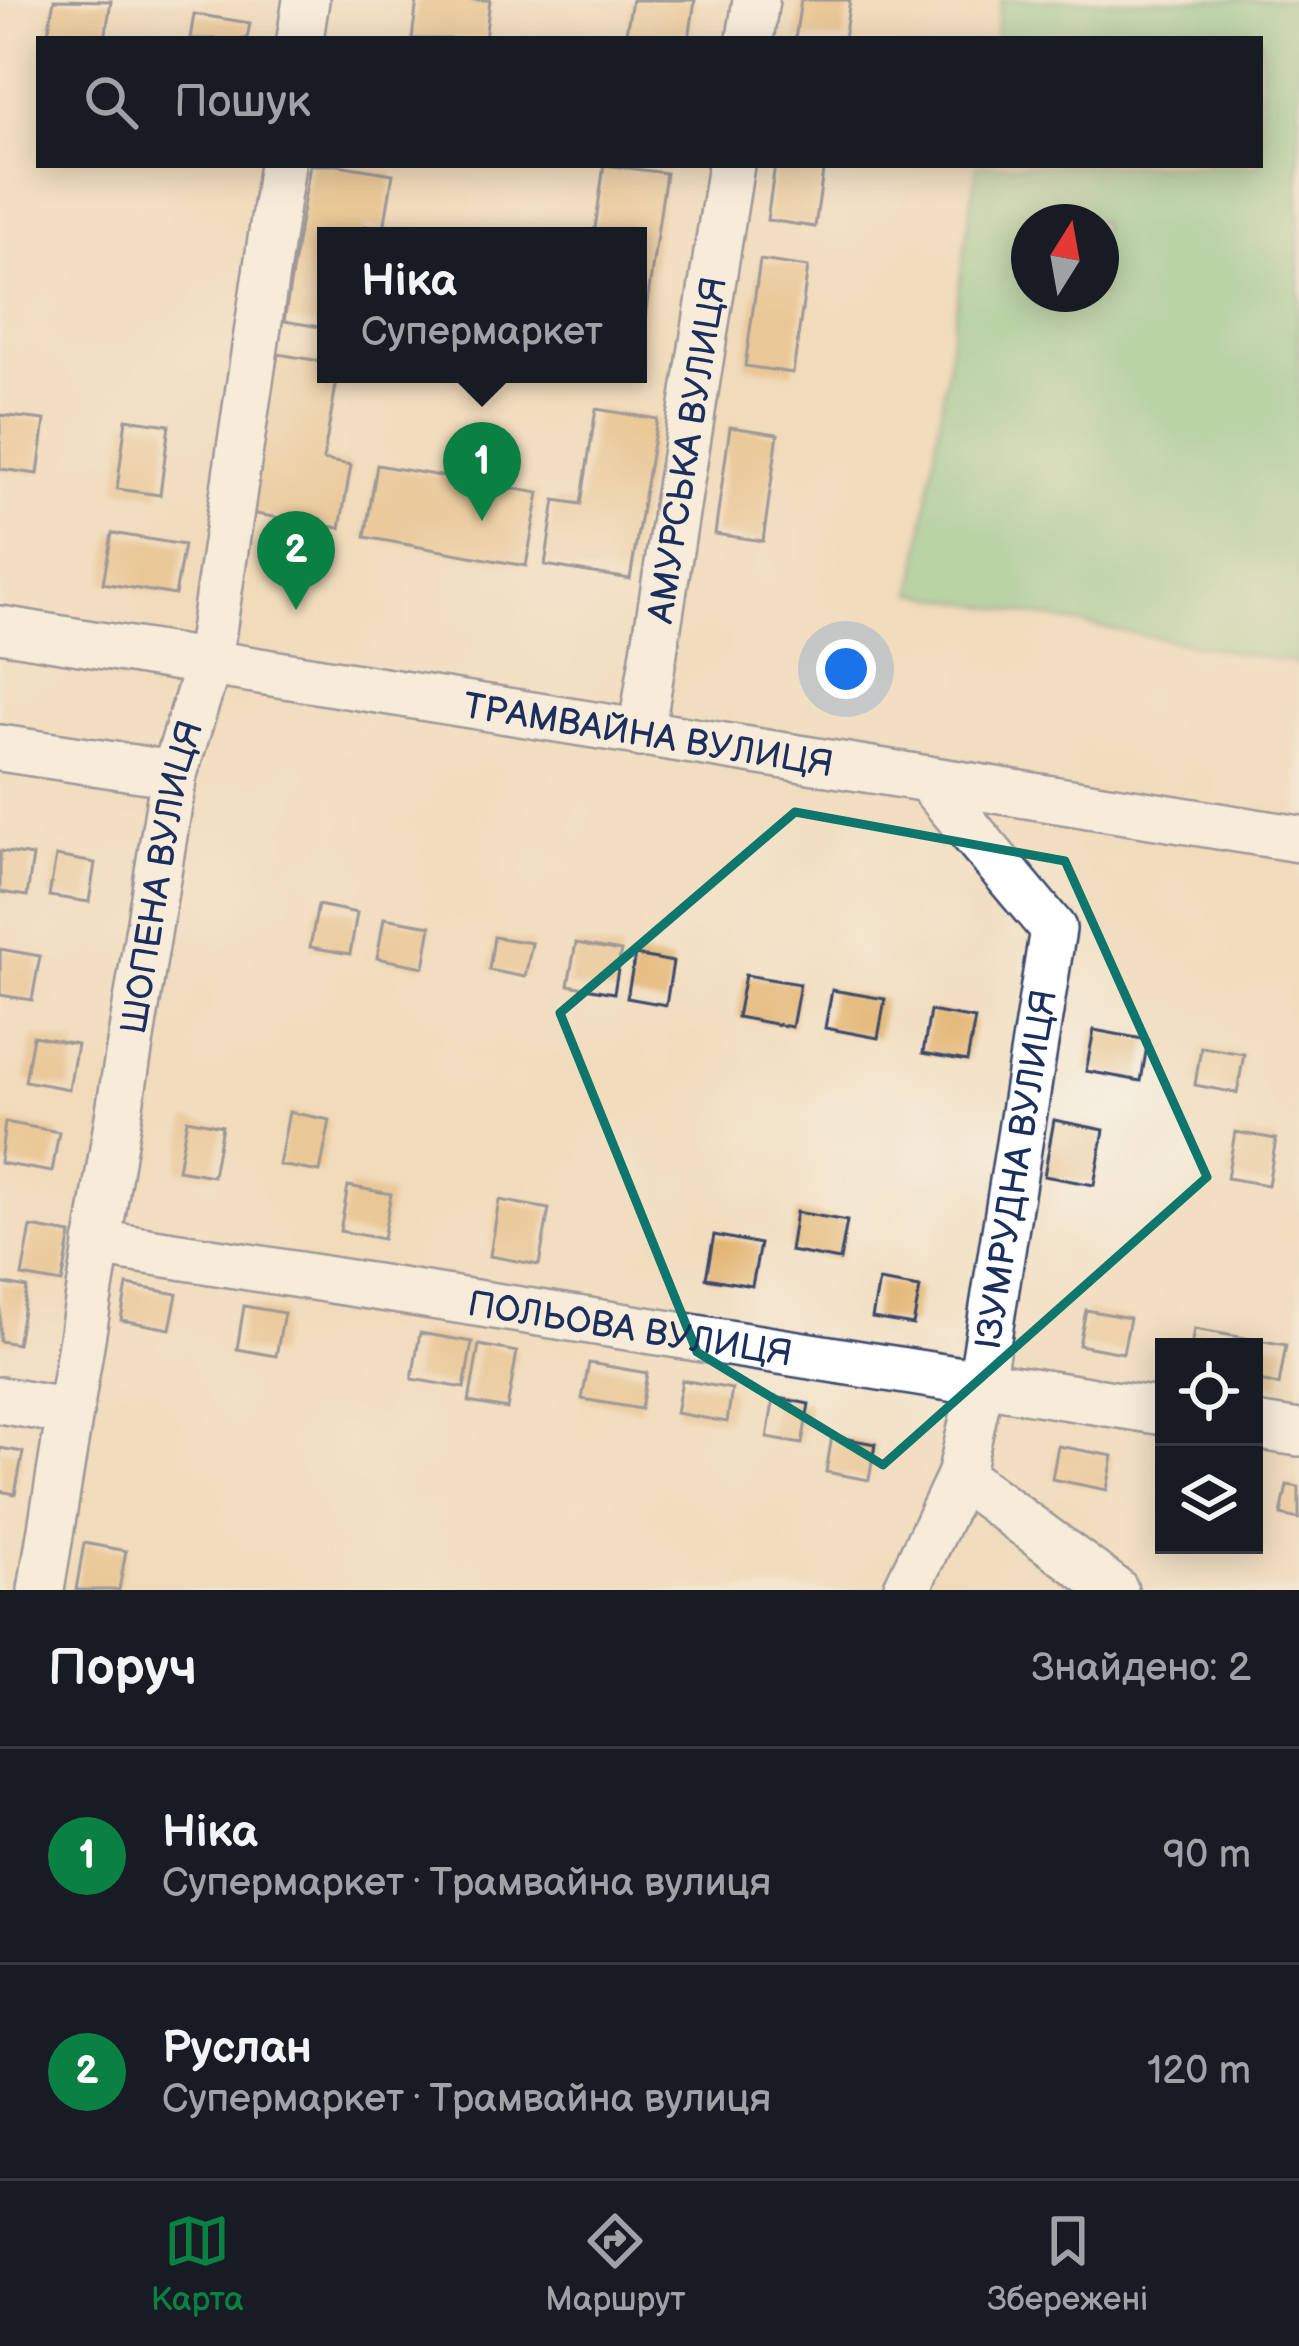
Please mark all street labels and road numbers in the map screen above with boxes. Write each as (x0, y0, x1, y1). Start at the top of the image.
street label: АМУРСЬКА ВУЛИЦЯ (640, 274, 737, 627)
street label: ТРАМВАЙНА ВУЛИЦЯ (460, 685, 836, 787)
street label: ШОПЕНА ВУЛИЦЯ (113, 716, 213, 1037)
street label: ІЗУМРУДНА ВУЛИЦЯ (968, 987, 1067, 1353)
street label: ПОЛЬОВА ВУЛИЦЯ (465, 1283, 795, 1377)

